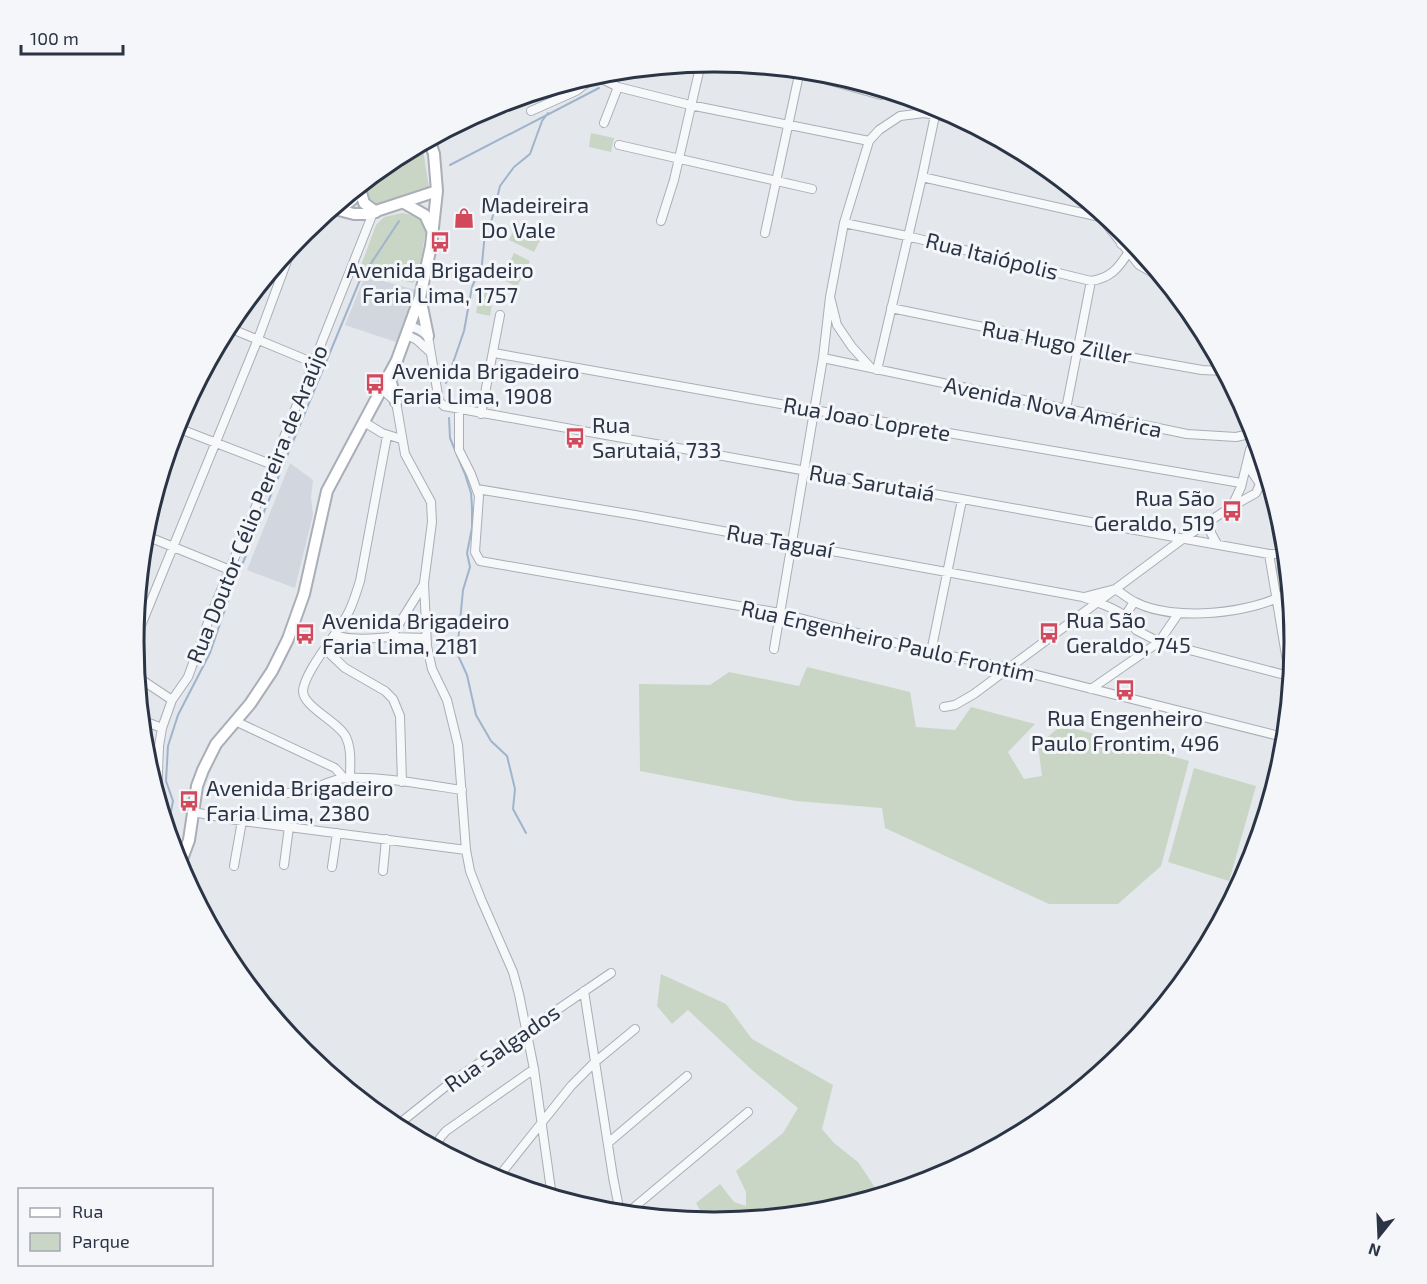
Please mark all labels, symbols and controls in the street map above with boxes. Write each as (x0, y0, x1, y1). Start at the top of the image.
scale bar (21, 18, 123, 56)
text: 100 m (30, 27, 79, 49)
place label: Madeireira Do Vale (481, 191, 589, 242)
shop icon: Madeireira Do Vale (452, 206, 476, 230)
street label: Rua Itaiópolis (923, 226, 1061, 284)
bus stop icon: Avenida Brigadeiro Faria Lima, 1757 (428, 230, 452, 254)
place label: Avenida Brigadeiro Faria Lima, 1757 (346, 256, 534, 307)
street label: Rua Hugo Ziller (980, 314, 1134, 368)
street label: Rua Doutor Célio Pereira de Araújo (180, 341, 333, 667)
place label: Avenida Brigadeiro Faria Lima, 1908 (392, 357, 580, 408)
street label: Avenida Nova América (942, 370, 1165, 442)
bus stop icon: Avenida Brigadeiro Faria Lima, 1908 (363, 372, 387, 396)
street label: Rua Joao Loprete (782, 391, 953, 446)
place label: Rua Sarutaiá, 733 (592, 411, 721, 462)
bus stop icon: Rua Sarutaiá, 733 (563, 426, 587, 450)
street label: Rua Sarutaiá (807, 458, 937, 506)
place label: Rua São Geraldo, 519 (1094, 484, 1215, 535)
bus stop icon: Rua São Geraldo, 519 (1220, 499, 1244, 523)
street label: Rua Taguaí (725, 518, 837, 562)
street label: Rua Engenheiro Paulo Frontim (739, 594, 1038, 687)
place label: Rua São Geraldo, 745 (1066, 606, 1191, 657)
place label: Avenida Brigadeiro Faria Lima, 2181 (322, 607, 510, 658)
bus stop icon: Rua São Geraldo, 745 (1037, 621, 1061, 645)
bus stop icon: Avenida Brigadeiro Faria Lima, 2181 (293, 622, 317, 646)
bus stop icon: Rua Engenheiro Paulo Frontim, 496 (1113, 678, 1137, 702)
place label: Rua Engenheiro Paulo Frontim, 496 (1031, 704, 1219, 755)
place label: Avenida Brigadeiro Faria Lima, 2380 (206, 774, 394, 825)
bus stop icon: Avenida Brigadeiro Faria Lima, 2380 (177, 789, 201, 813)
street label: Rua Salgados (439, 998, 564, 1096)
legend (18, 1188, 213, 1266)
text: Rua (72, 1200, 103, 1222)
north arrow (1349, 1206, 1409, 1266)
text: Parque (72, 1230, 130, 1252)
text: N (1366, 1240, 1383, 1262)

